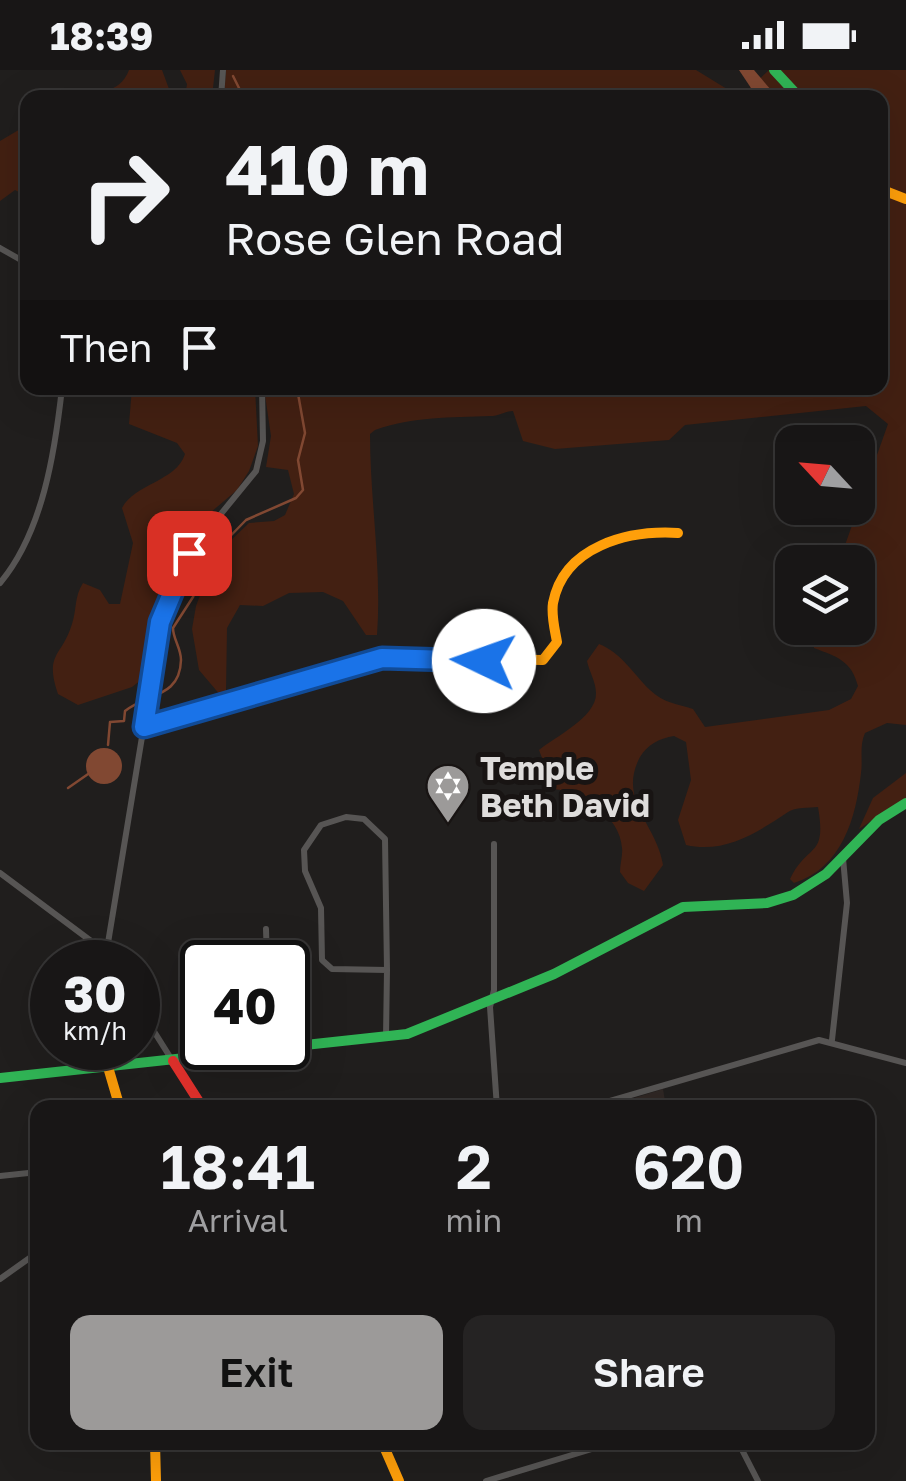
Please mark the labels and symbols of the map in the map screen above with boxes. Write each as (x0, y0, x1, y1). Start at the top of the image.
north arrow (775, 425, 875, 525)
pin (147, 511, 232, 596)
position arrow (432, 609, 536, 713)
place label: Temple Beth David (480, 749, 650, 824)
synagogue icon: Temple Beth David (425, 763, 471, 824)
speed limit sign: 40 (180, 940, 310, 1070)

